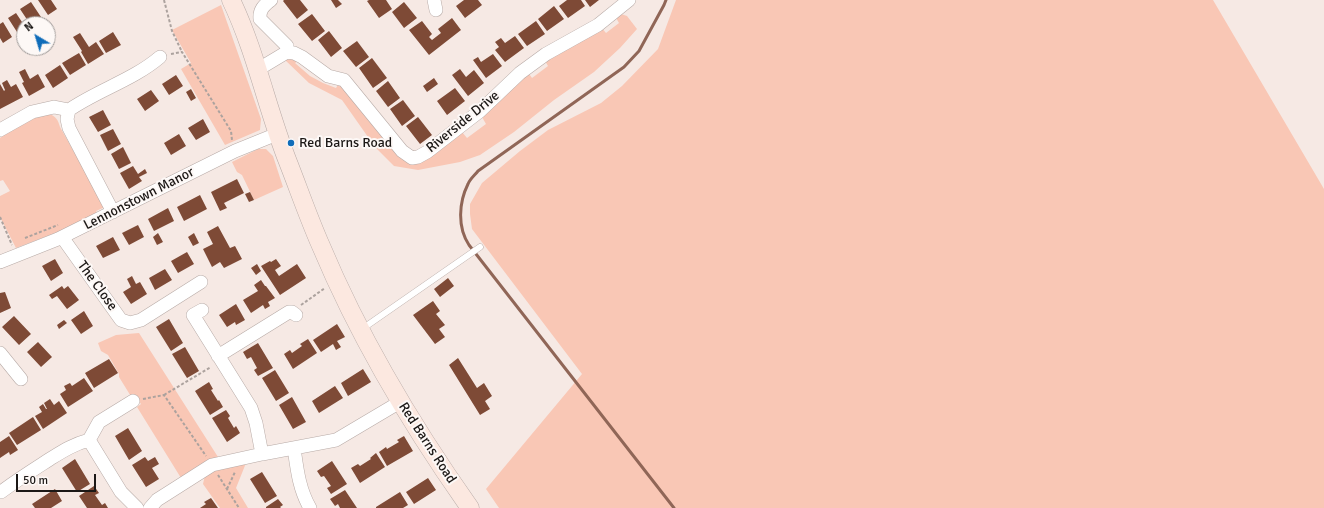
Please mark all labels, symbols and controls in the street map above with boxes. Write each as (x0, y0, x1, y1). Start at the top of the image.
north arrow (16, 16, 56, 56)
text: N (22, 19, 36, 34)
street label: Riverside Drive (423, 87, 503, 157)
place label: Red Barns Road (299, 135, 392, 151)
marker: Red Barns Road (286, 138, 296, 148)
street label: Lennonstown Manor (81, 164, 197, 234)
street label: The Close (73, 258, 121, 314)
street label: Red Barns Road (395, 399, 459, 487)
scale bar (18, 466, 98, 492)
text: 50 m (23, 473, 48, 488)

